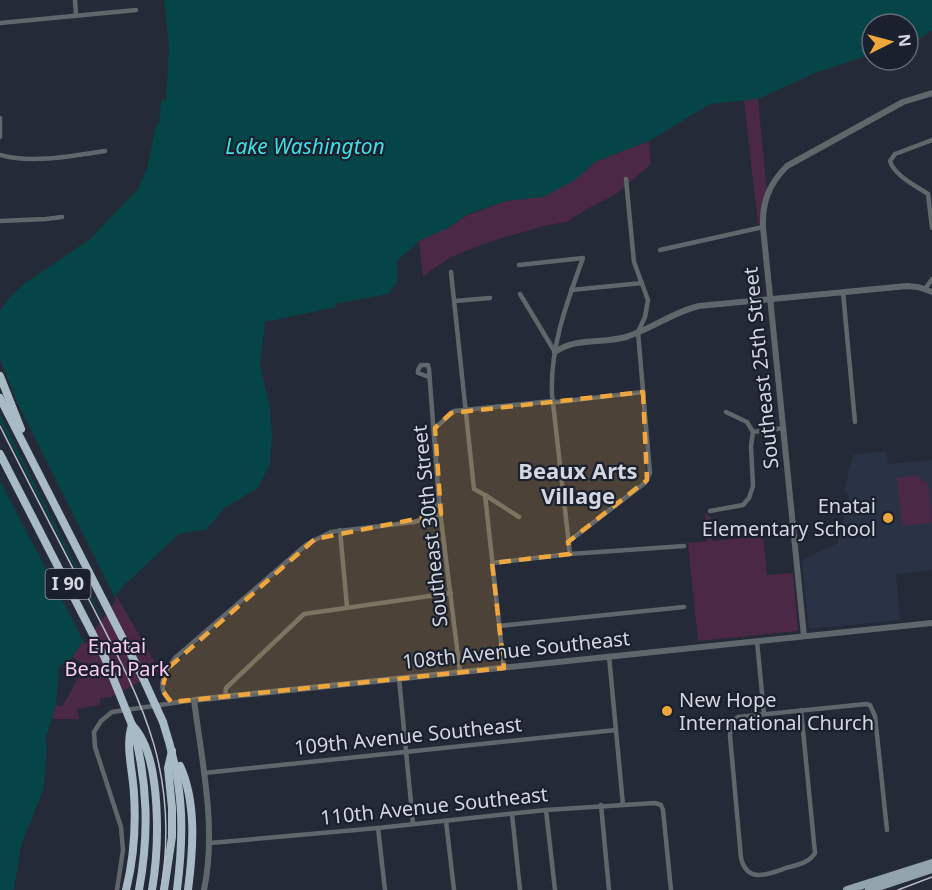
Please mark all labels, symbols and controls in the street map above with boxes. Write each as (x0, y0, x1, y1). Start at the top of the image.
north arrow (860, 12, 920, 72)
text: N (893, 33, 917, 48)
water label: Lake Washington (225, 132, 385, 160)
street label: Southeast 25th Street (736, 266, 785, 470)
street label: Southeast 30th Street (405, 424, 454, 628)
district label: Beaux Arts Village (518, 455, 638, 510)
place label: Enatai Elementary School (702, 492, 876, 542)
marker: Enatai Elementary School (881, 511, 895, 525)
road number: I 90 (46, 569, 90, 599)
street label: 108th Avenue Southeast (401, 624, 631, 675)
park label: Enatai Beach Park (65, 632, 170, 682)
place label: New Hope International Church (679, 686, 874, 736)
marker: New Hope International Church (660, 704, 674, 718)
street label: 109th Avenue Southeast (293, 710, 523, 761)
street label: 110th Avenue Southeast (319, 780, 549, 831)

